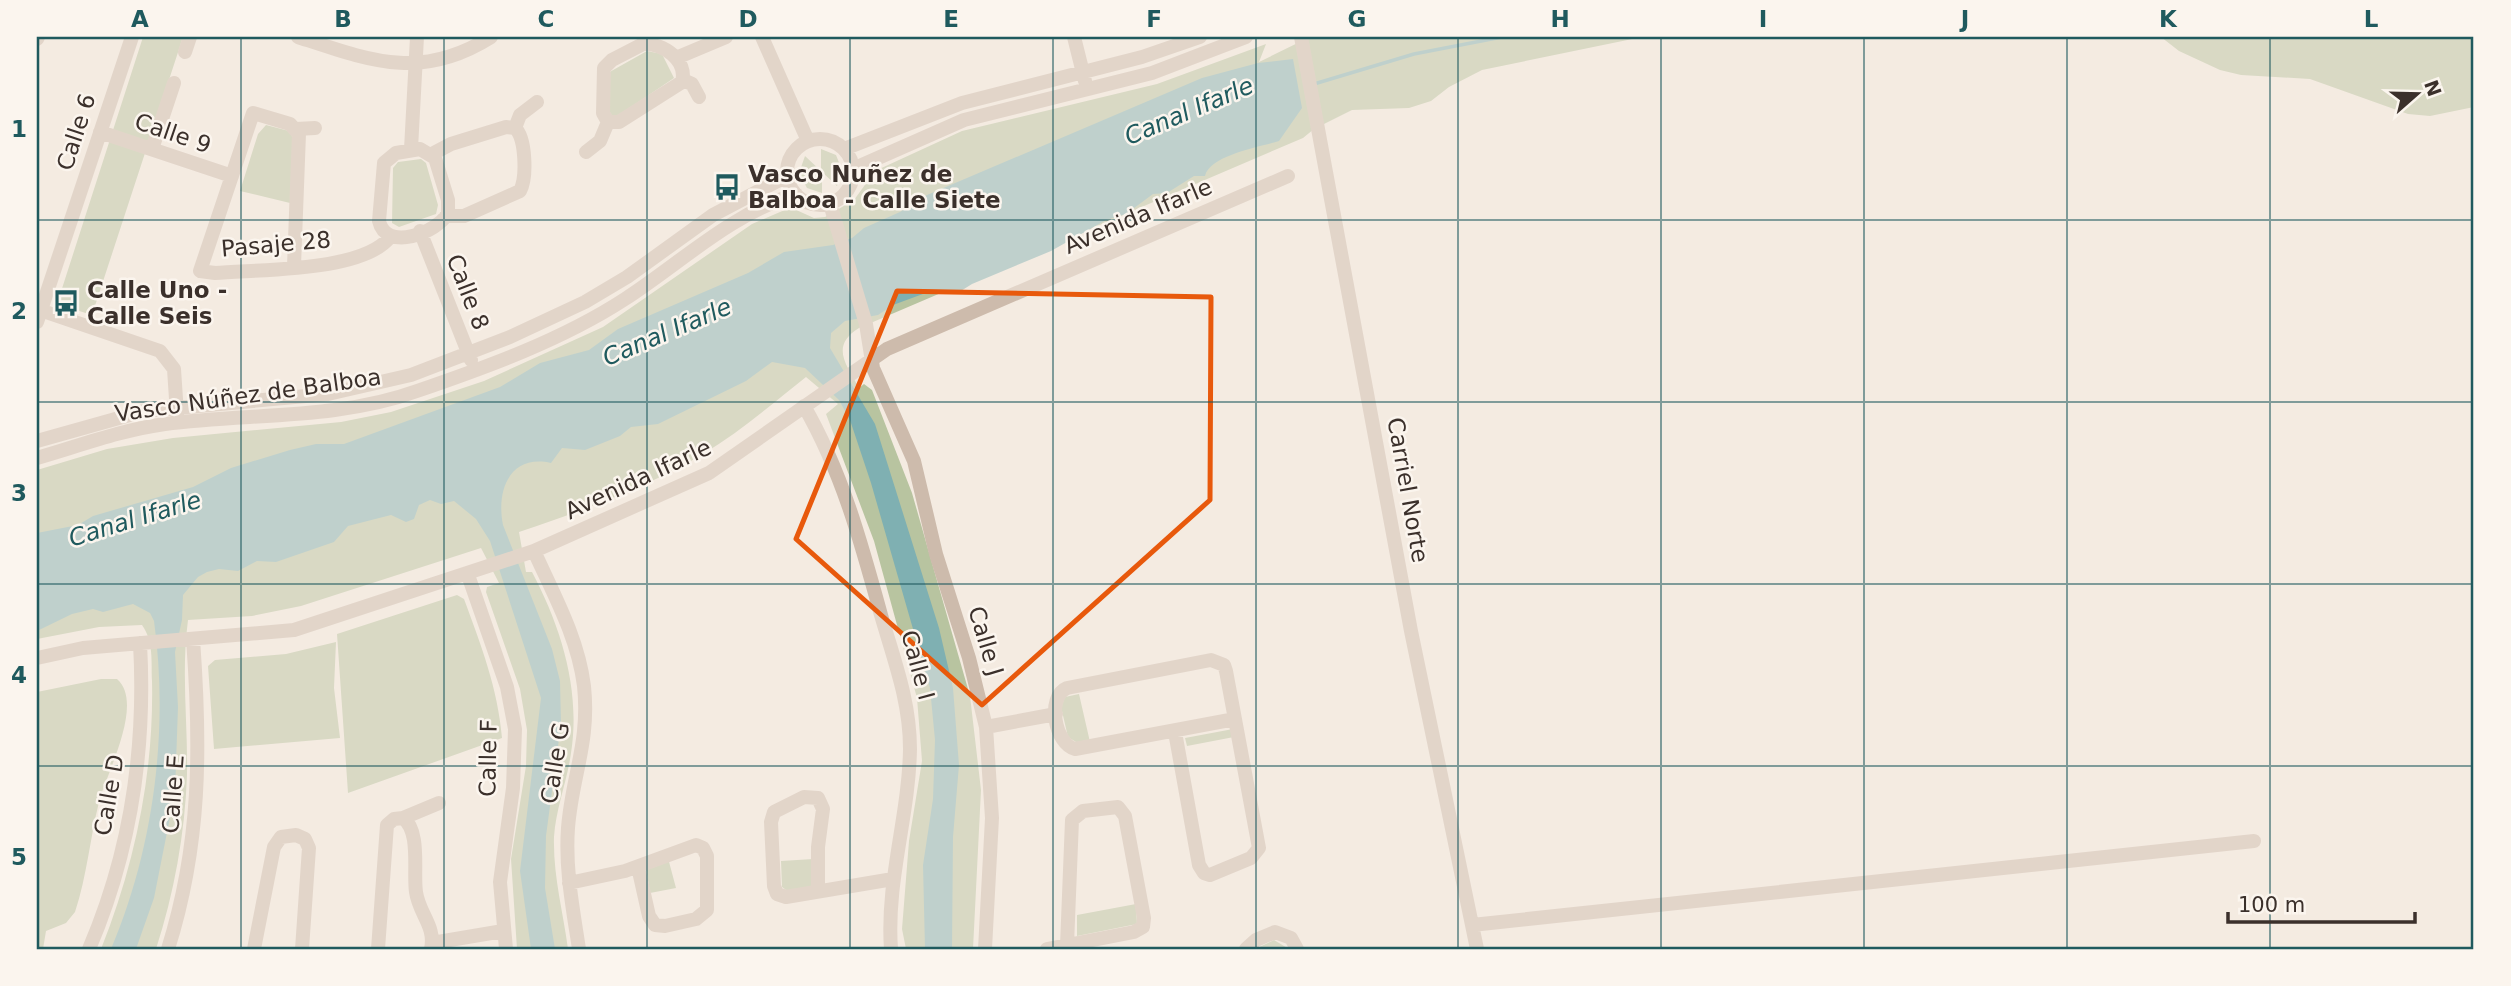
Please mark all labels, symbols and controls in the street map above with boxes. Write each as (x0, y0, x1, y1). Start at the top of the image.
text: A (131, 6, 149, 32)
text: B (334, 6, 352, 32)
text: C (538, 6, 554, 32)
text: D (738, 6, 758, 32)
text: E (943, 6, 959, 32)
text: F (1146, 6, 1162, 32)
text: G (1348, 6, 1366, 32)
text: H (1550, 6, 1570, 32)
text: I (1759, 6, 1767, 32)
text: J (1959, 6, 1969, 32)
text: K (2159, 6, 2178, 32)
text: L (2364, 6, 2379, 32)
north arrow (2382, 60, 2452, 130)
water label: Canal Ifarle (1120, 71, 1258, 151)
text: N (2420, 77, 2446, 99)
street label: Calle 6 (51, 90, 101, 174)
street label: Calle 9 (131, 108, 215, 158)
text: 1 (11, 116, 27, 142)
place label: Vasco Nuñez de Balboa - Calle Siete (748, 161, 1001, 213)
bus stop icon: Vasco Nuñez de Balboa - Calle Siete (712, 172, 742, 202)
street label: Avenida Ifarle (1060, 173, 1216, 259)
street label: Pasaje 28 (220, 226, 332, 262)
street label: Calle 8 (442, 250, 494, 334)
place label: Calle Uno - Calle Seis (87, 277, 227, 329)
bus stop icon: Calle Uno - Calle Seis (51, 288, 81, 318)
water label: Canal Ifarle (598, 292, 736, 372)
text: 2 (11, 298, 27, 324)
street label: Vasco Núñez de Balboa (113, 363, 383, 427)
street label: Carriel Norte (1382, 415, 1434, 565)
street label: Avenida Ifarle (561, 434, 715, 524)
text: 3 (11, 480, 27, 506)
water label: Canal Ifarle (65, 486, 205, 552)
street label: Calle J (963, 603, 1009, 679)
street label: Calle I (896, 627, 940, 703)
text: 4 (11, 662, 27, 688)
street label: Calle F (474, 719, 502, 797)
street label: Calle G (536, 720, 574, 806)
street label: Calle D (89, 752, 129, 838)
street label: Calle E (157, 754, 189, 834)
text: 5 (11, 844, 27, 870)
scale bar (2228, 881, 2415, 925)
text: 100 m (2238, 893, 2305, 917)

